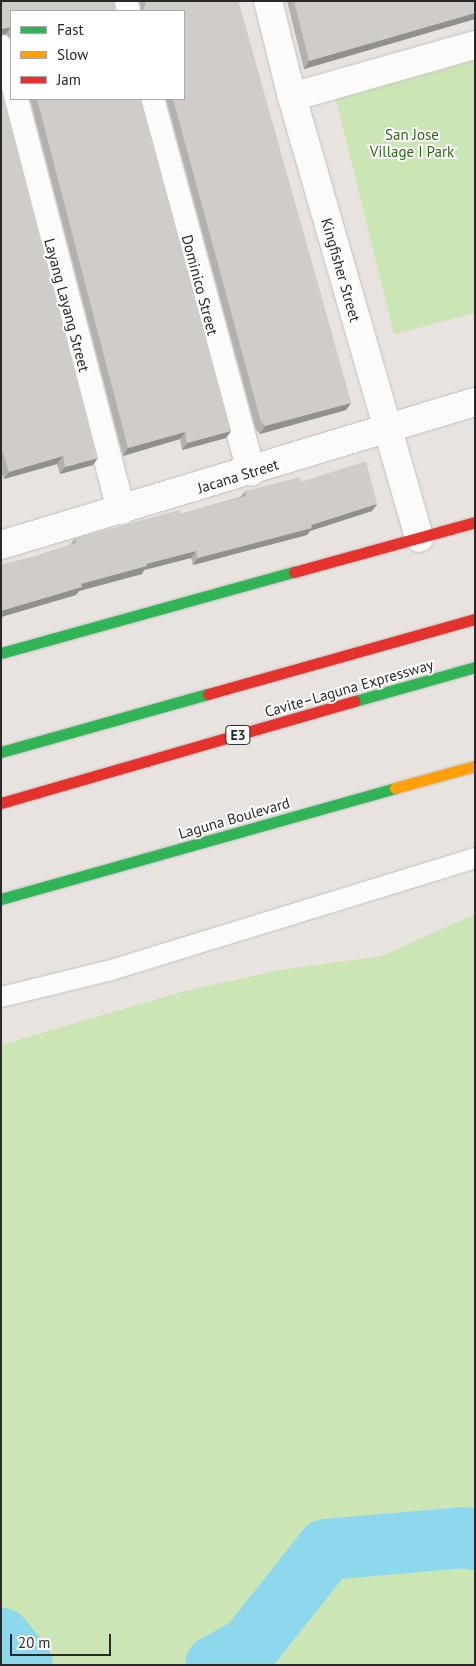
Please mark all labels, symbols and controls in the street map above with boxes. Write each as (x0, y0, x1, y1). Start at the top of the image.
legend (10, 10, 185, 100)
text: Fast (57, 20, 84, 39)
text: Slow (57, 45, 88, 64)
text: Jam (57, 70, 81, 89)
park label: San Jose Village I Park (370, 125, 454, 160)
street label: Kingfisher Street (318, 216, 364, 324)
street label: Dominico Street (178, 233, 222, 337)
street label: Layang Layang Street (41, 236, 93, 374)
street label: Jacana Street (195, 455, 281, 497)
street label: Cavite–Laguna Expressway (263, 655, 435, 721)
road number: E3 (224, 724, 252, 746)
street label: Laguna Boulevard (176, 793, 292, 843)
scale bar (12, 1624, 114, 1656)
text: 20 m (18, 1633, 51, 1652)

